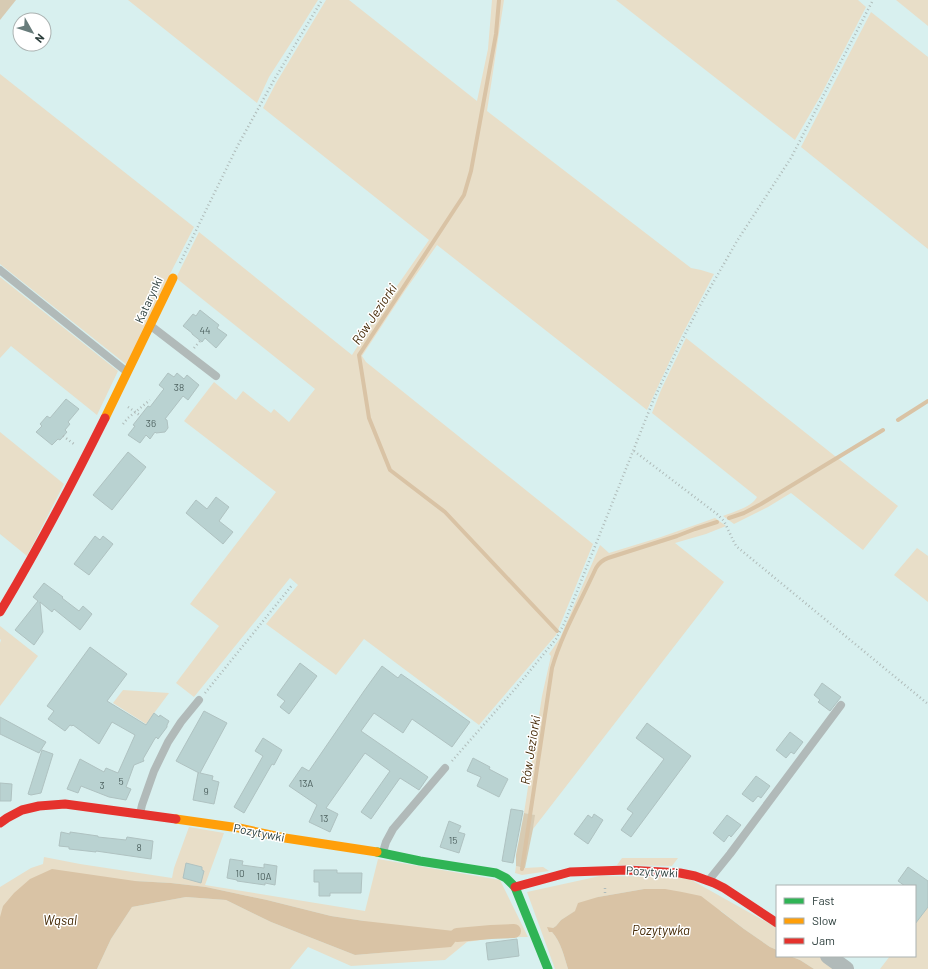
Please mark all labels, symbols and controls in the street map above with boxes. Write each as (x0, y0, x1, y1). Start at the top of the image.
north arrow (12, 12, 52, 52)
text: N (33, 32, 48, 46)
street label: Katarynki (131, 274, 165, 325)
water label: Rów Jeziorki (348, 280, 401, 347)
house number: 44 (199, 324, 211, 336)
house number: 38 (174, 381, 184, 393)
house number: 36 (146, 417, 156, 429)
water label: Rów Jeziorki (517, 714, 543, 786)
house number: 5 (118, 775, 124, 787)
house number: 13A (299, 777, 313, 789)
house number: 3 (99, 779, 105, 791)
house number: 9 (203, 785, 209, 797)
house number: 13 (320, 812, 328, 824)
street label: Pozytywki (232, 820, 286, 844)
house number: 15 (449, 834, 457, 846)
house number: 8 (136, 841, 142, 853)
street label: Pozytywki (626, 863, 678, 879)
house number: 10 (235, 867, 245, 879)
house number: 10A (256, 870, 272, 882)
legend (776, 885, 916, 957)
text: Fast (812, 893, 835, 907)
water label: Wąsal (43, 912, 77, 928)
text: Slow (812, 913, 837, 927)
water label: Pozytywka (632, 922, 690, 938)
text: Jam (812, 933, 835, 947)

